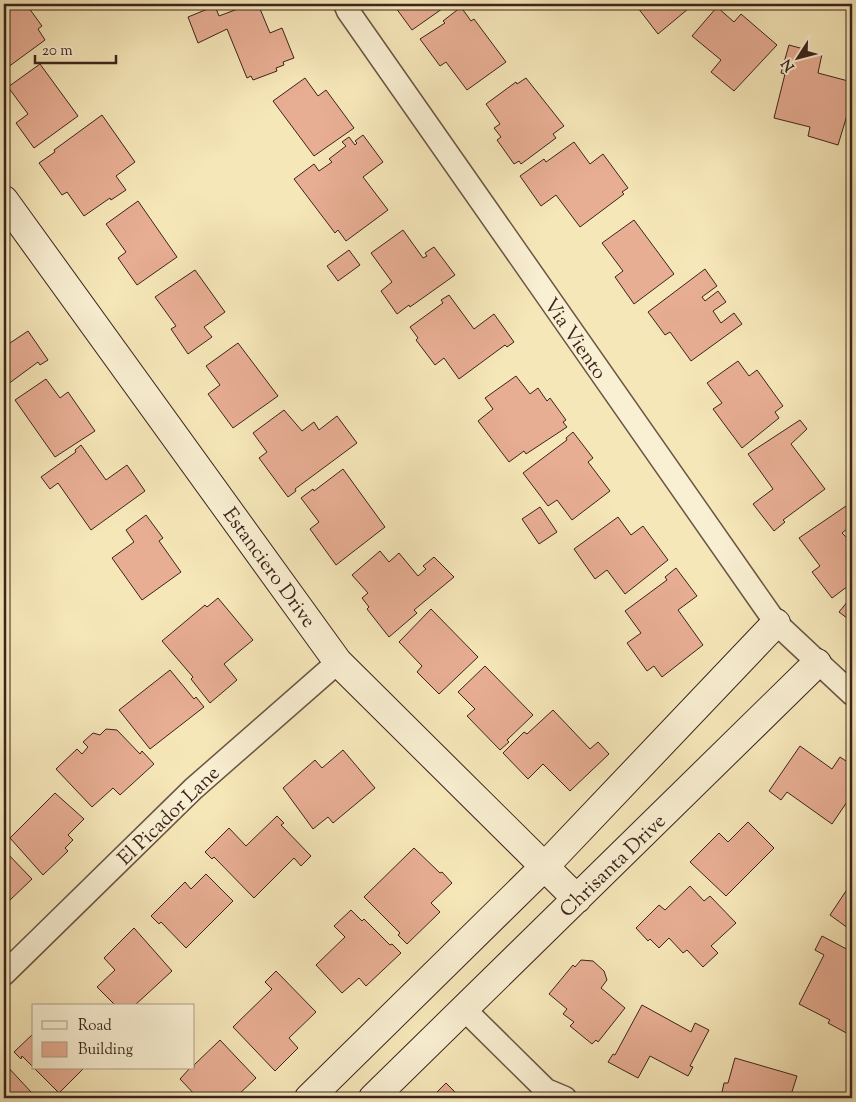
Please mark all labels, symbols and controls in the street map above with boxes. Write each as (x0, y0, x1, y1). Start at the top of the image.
scale bar (35, 32, 116, 64)
north arrow (774, 32, 824, 82)
text: 20 m (42, 41, 73, 62)
text: N (778, 54, 800, 75)
street label: Via Viento (535, 293, 613, 386)
street label: Estanciero Drive (214, 502, 322, 635)
street label: El Picador Lane (112, 760, 227, 873)
street label: Chrisanta Drive (554, 808, 673, 925)
legend (32, 1004, 195, 1070)
text: Road (78, 1016, 112, 1037)
text: Building (78, 1040, 133, 1061)

